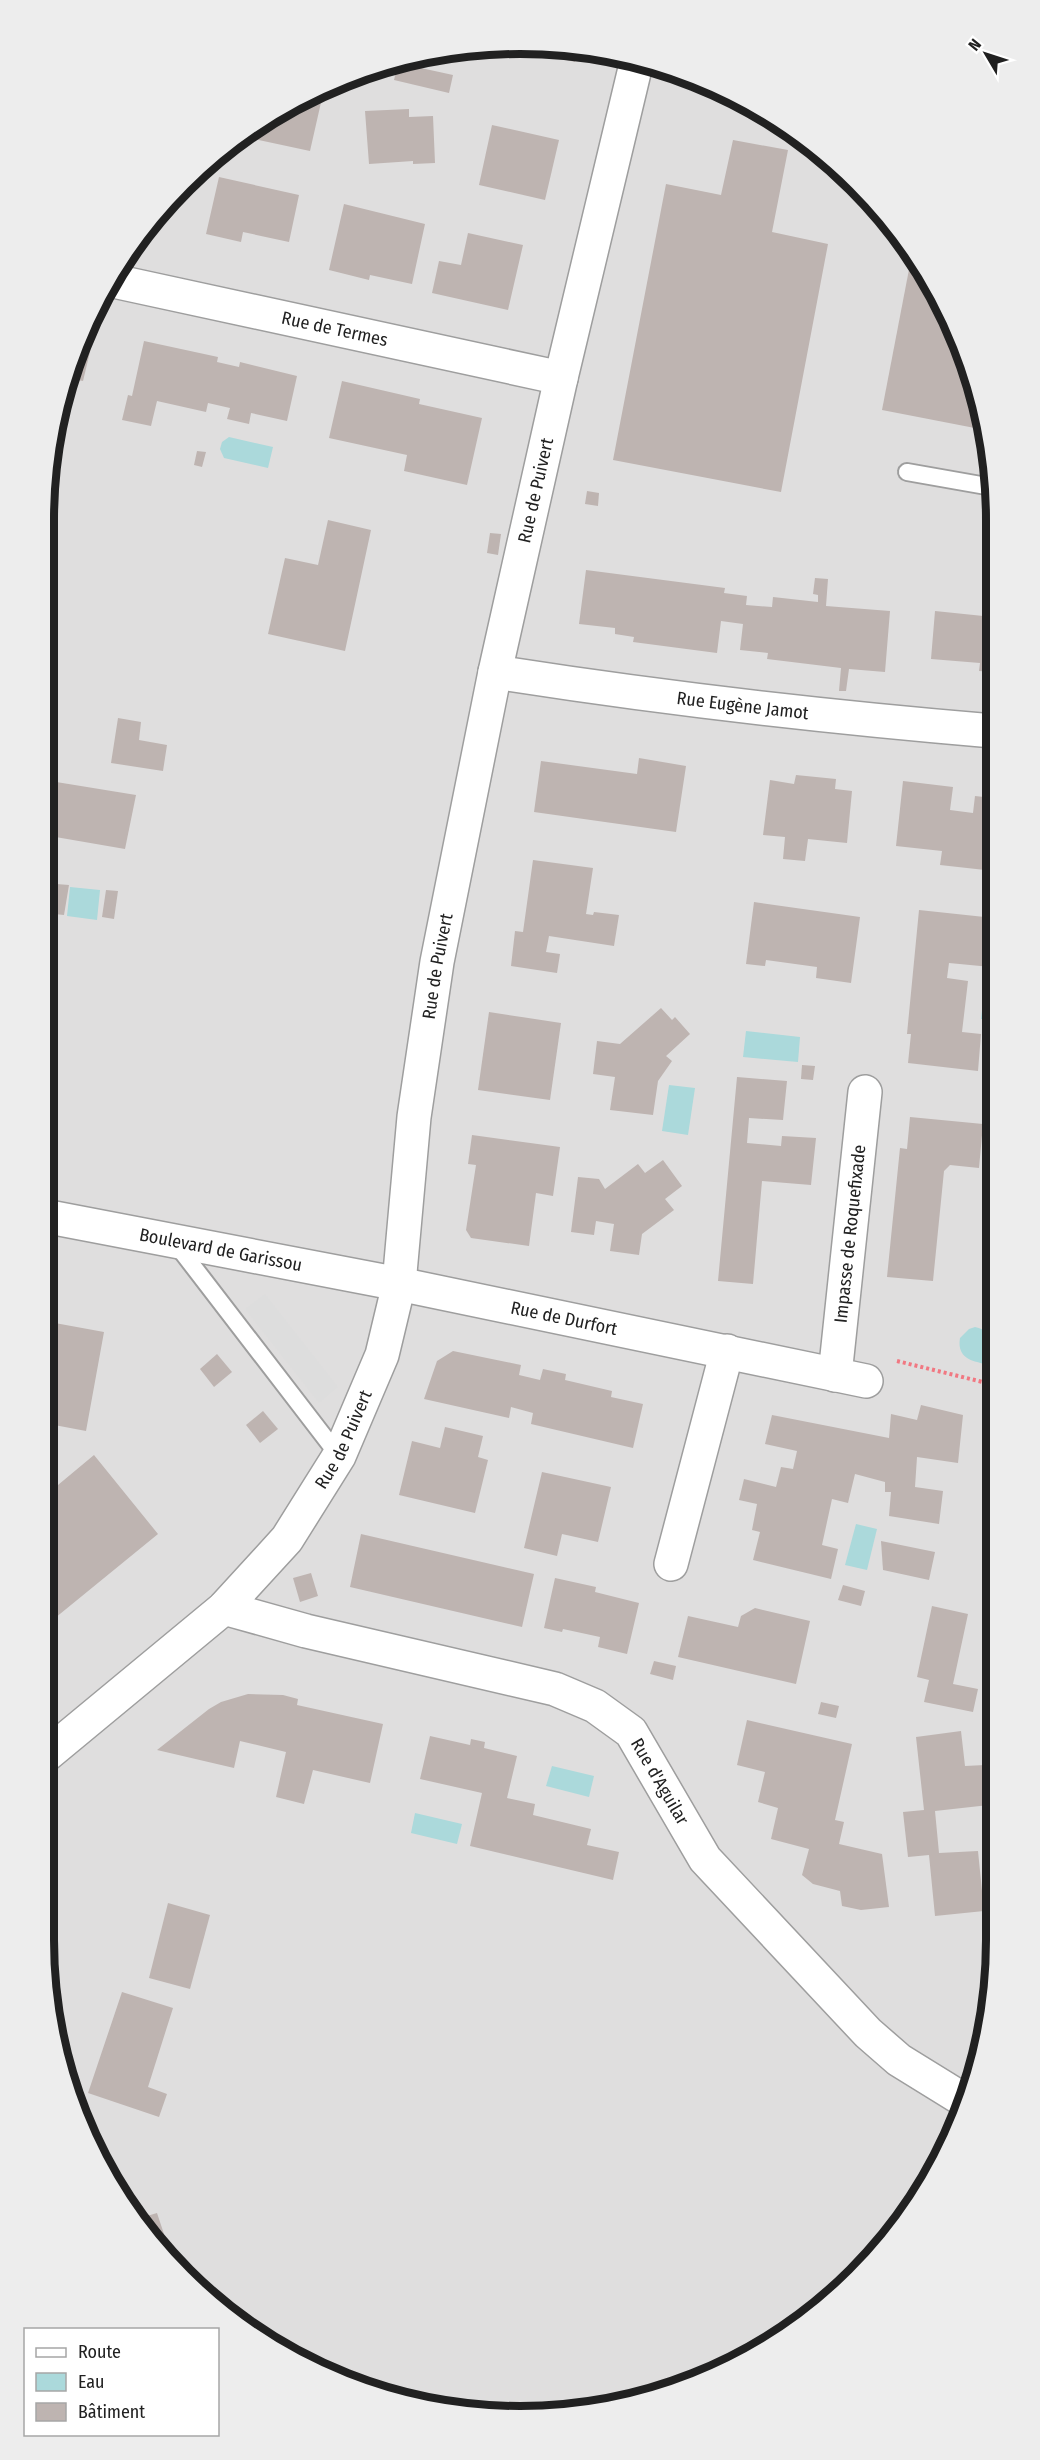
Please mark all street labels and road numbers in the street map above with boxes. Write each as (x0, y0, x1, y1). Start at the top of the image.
street label: Rue de Termes (280, 307, 390, 351)
street label: Rue de Puivert (513, 436, 558, 545)
street label: Rue Eugène Jamot (675, 687, 810, 724)
street label: Rue de Puivert (418, 911, 457, 1021)
street label: Impasse de Roquefixade (830, 1143, 870, 1324)
street label: Boulevard de Garissou (137, 1224, 304, 1276)
street label: Rue de Durfort (509, 1296, 619, 1340)
street label: Rue de Puivert (310, 1387, 377, 1493)
street label: Rue d'Aguilar (626, 1734, 694, 1829)

